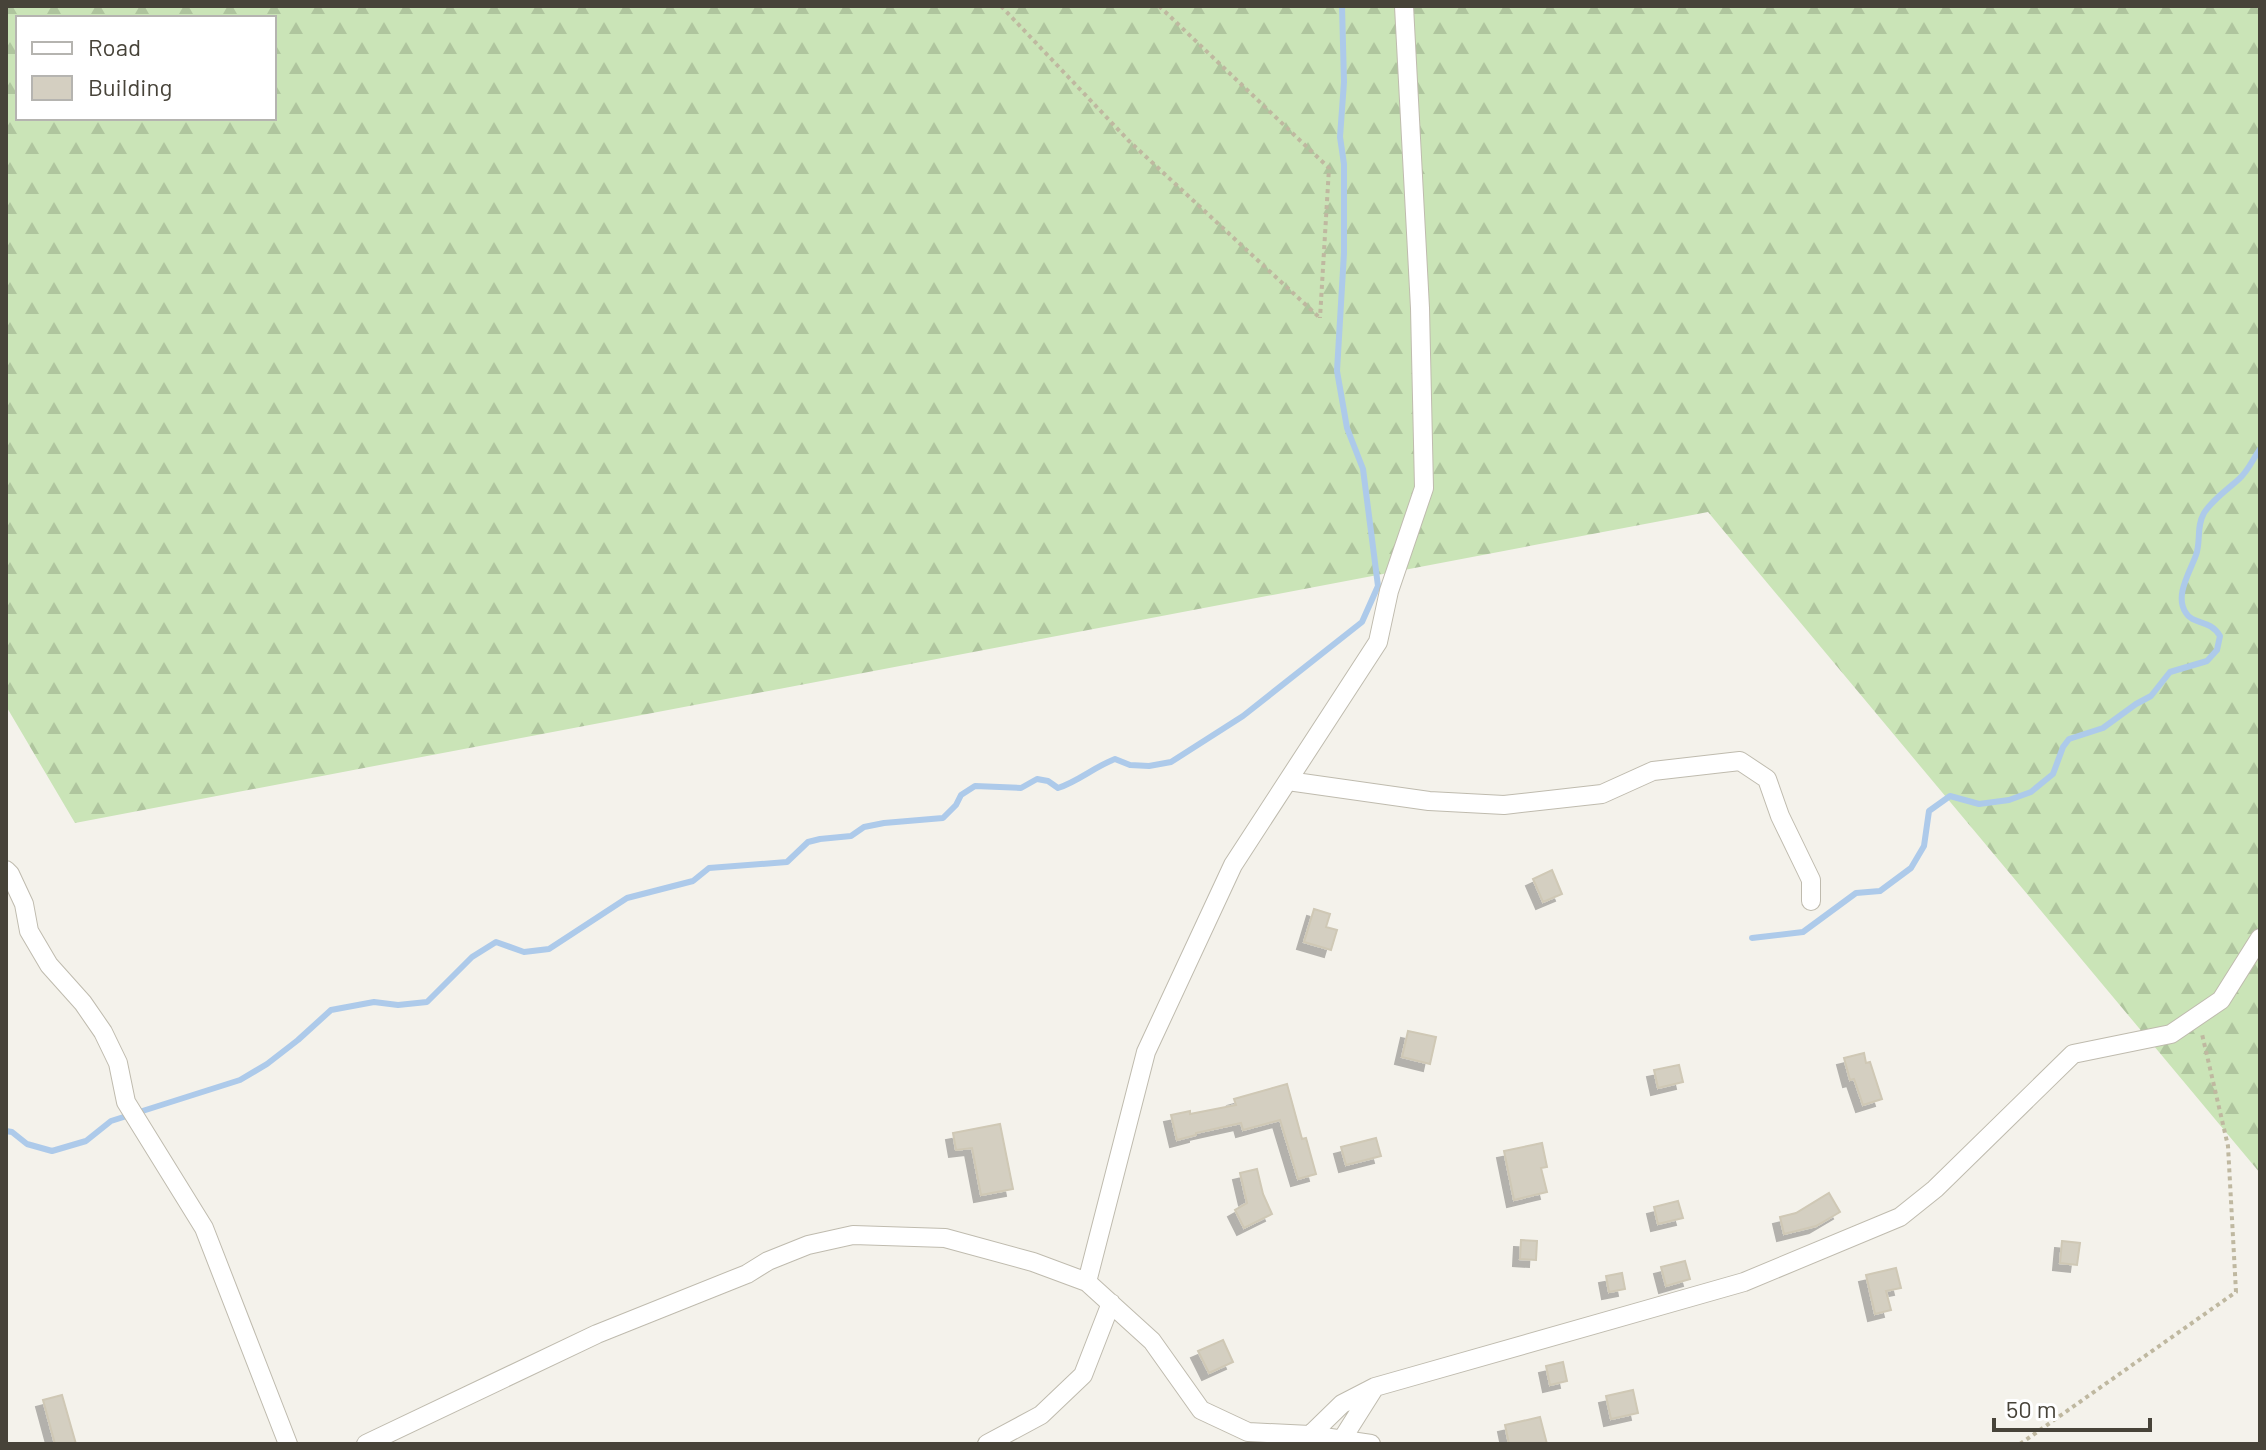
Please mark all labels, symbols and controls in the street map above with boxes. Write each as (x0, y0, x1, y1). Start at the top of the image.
legend (16, 16, 276, 120)
text: Road (88, 32, 141, 61)
text: Building (88, 72, 172, 101)
scale bar (1994, 1382, 2150, 1432)
text: 50 m (2006, 1394, 2057, 1423)

